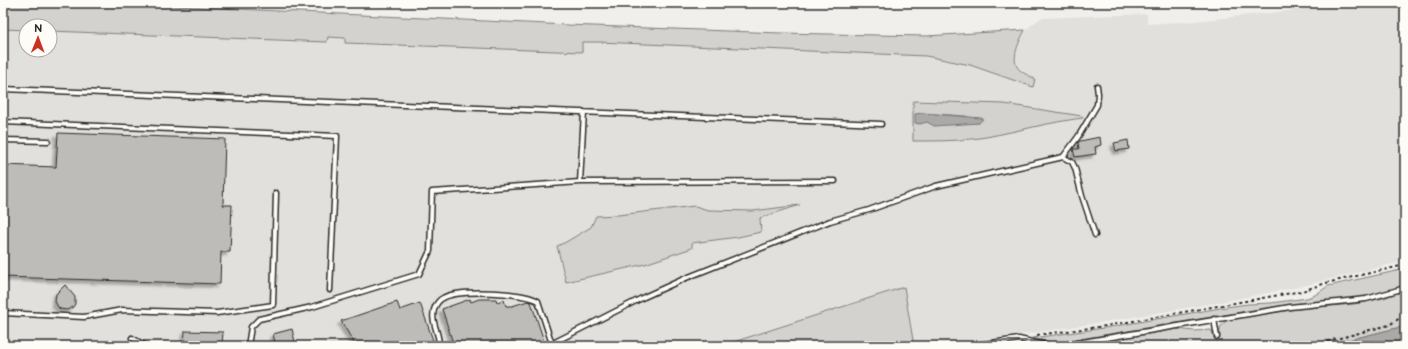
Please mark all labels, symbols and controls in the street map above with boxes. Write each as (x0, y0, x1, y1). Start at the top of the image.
north arrow (18, 18, 58, 58)
text: N (34, 22, 42, 35)

